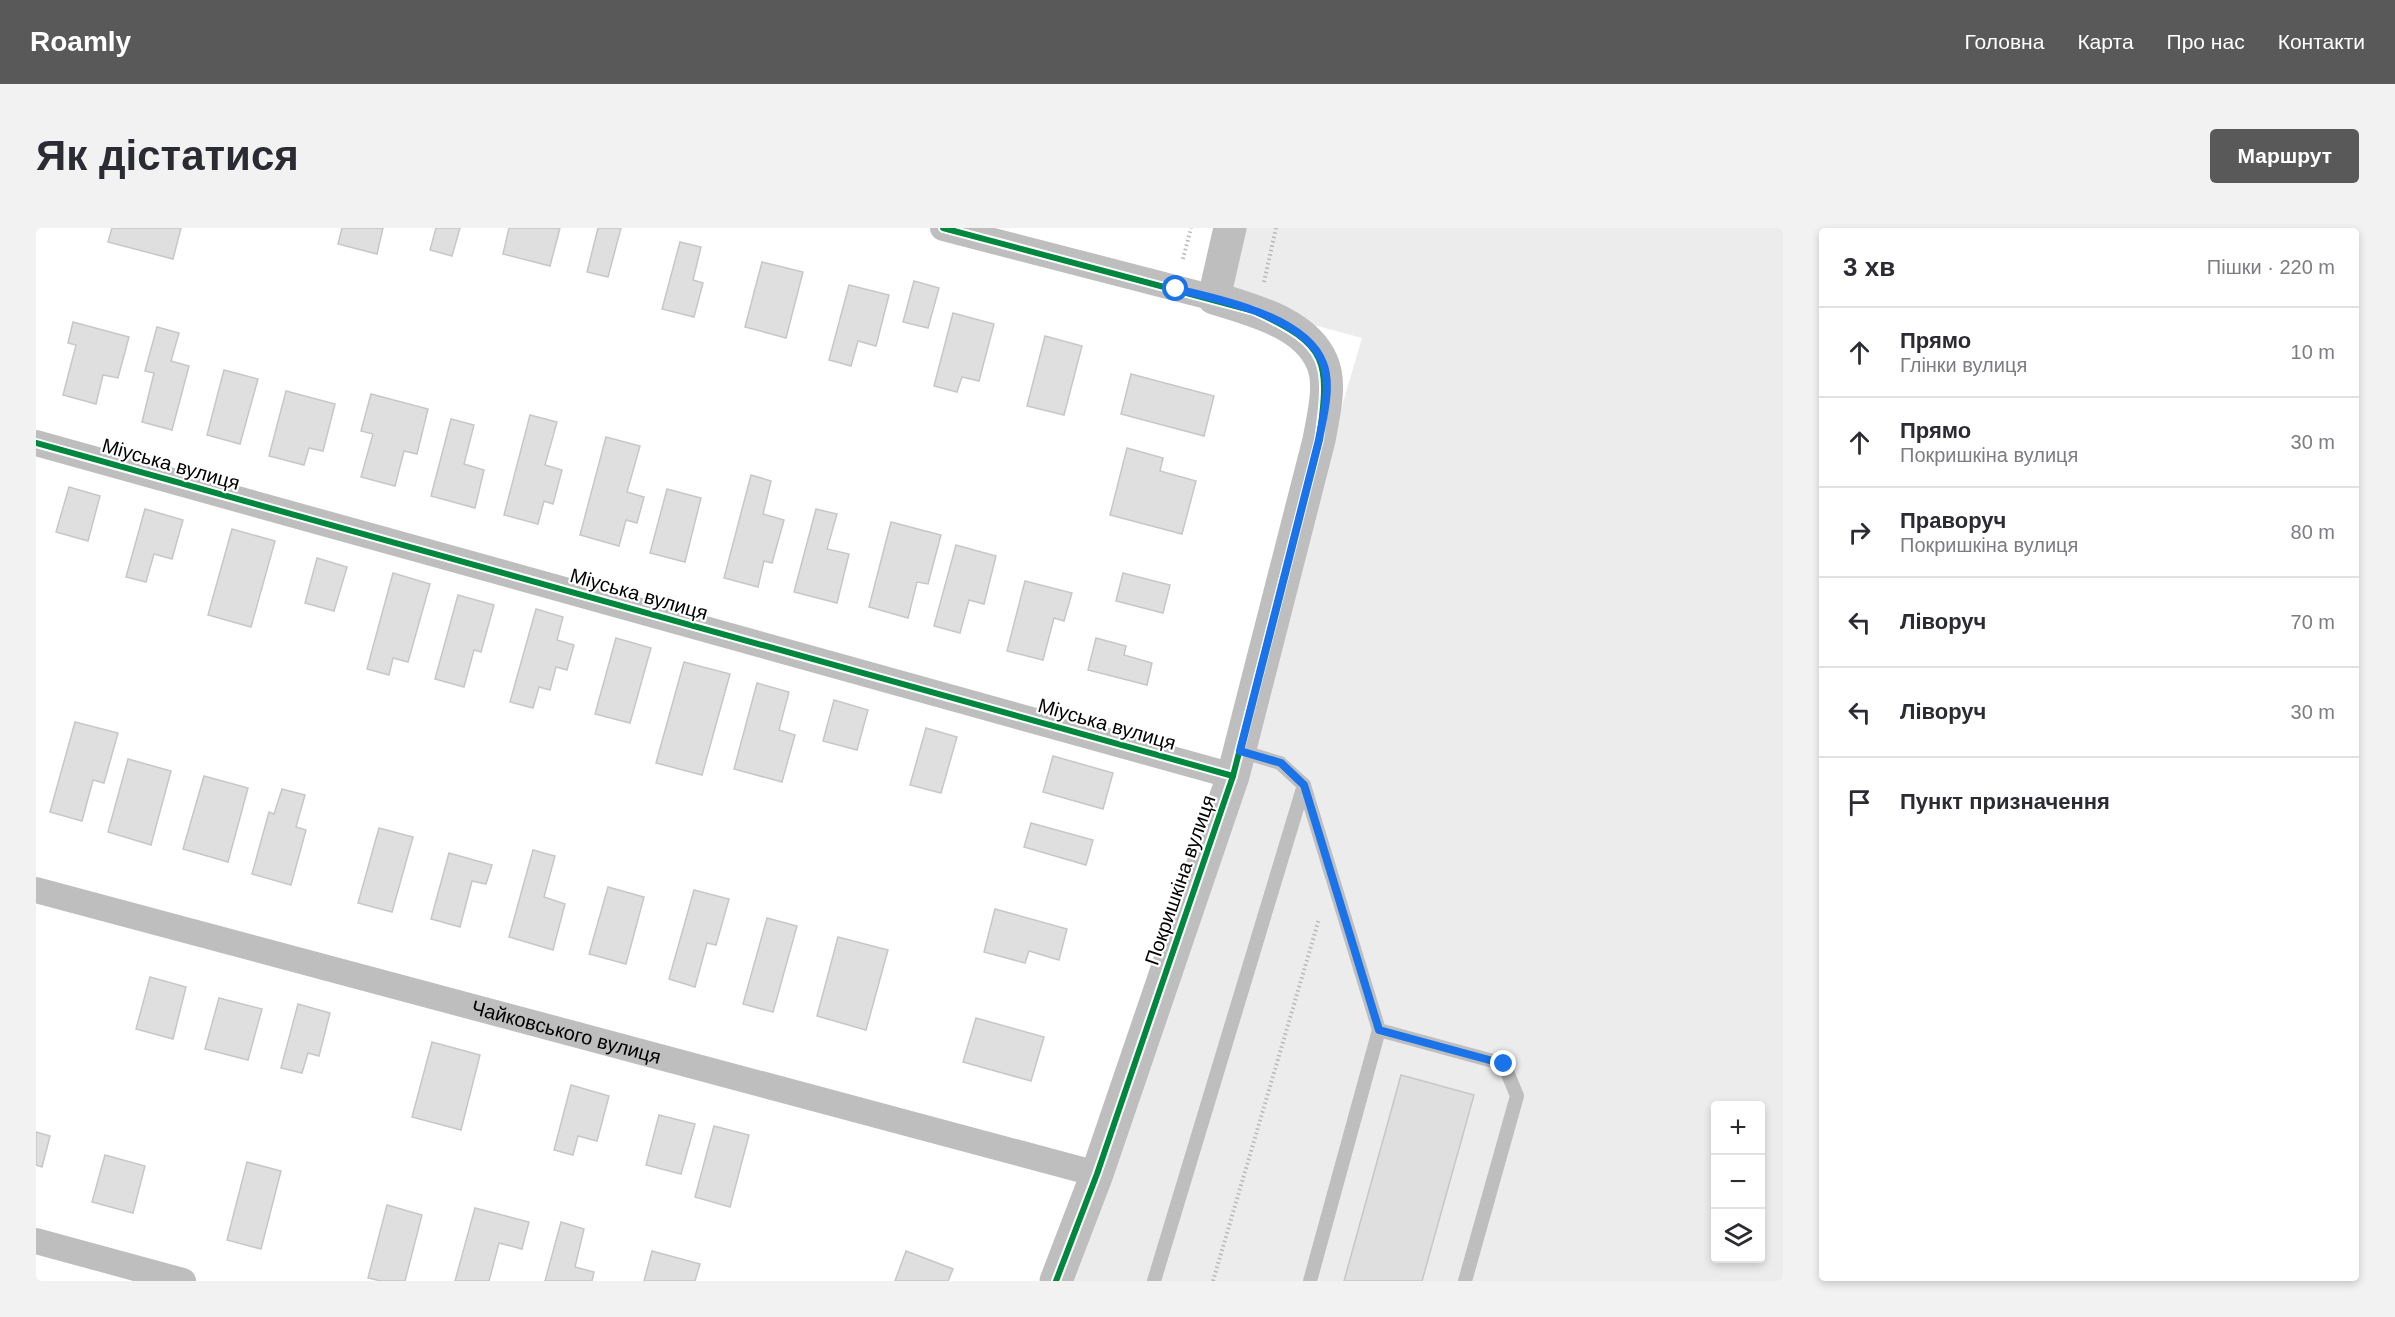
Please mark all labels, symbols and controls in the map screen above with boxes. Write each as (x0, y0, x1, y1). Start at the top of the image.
text: Roamly (30, 26, 131, 57)
text: Головна (1965, 30, 2044, 53)
text: Карта (2077, 30, 2134, 53)
text: Про нас (2167, 30, 2245, 53)
text: Контакти (2278, 30, 2365, 53)
button: Маршрут (2210, 129, 2359, 183)
text: Як дістатися (36, 132, 299, 179)
text: 3 хв (1843, 252, 1895, 282)
text: Пішки · 220 m (2207, 256, 2335, 278)
route start (1162, 275, 1188, 301)
text: Прямо (1900, 328, 1971, 353)
icon: ahead (1843, 336, 1876, 369)
text: 10 m (2291, 341, 2335, 363)
text: Глінки вулиця (1900, 354, 2027, 376)
text: Прямо (1900, 418, 1971, 443)
icon: ahead (1843, 426, 1876, 459)
text: 30 m (2291, 431, 2335, 453)
street label: Міуська вулиця (100, 434, 242, 494)
text: Покришкіна вулиця (1900, 444, 2078, 466)
text: Праворуч (1900, 508, 2006, 533)
icon: right (1843, 516, 1876, 549)
text: 80 m (2291, 521, 2335, 543)
text: Покришкіна вулиця (1900, 534, 2078, 556)
street label: Міуська вулиця (568, 564, 710, 624)
icon: left (1843, 606, 1876, 639)
text: Ліворуч (1900, 609, 1986, 634)
text: 70 m (2291, 611, 2335, 633)
street label: Міуська вулиця (1036, 694, 1178, 754)
icon: left (1843, 696, 1876, 729)
text: Ліворуч (1900, 699, 1986, 724)
text: 30 m (2291, 701, 2335, 723)
icon: arrive (1843, 786, 1876, 819)
text: Пункт призначення (1900, 789, 2110, 814)
street label: Покришкіна вулиця (1141, 792, 1219, 968)
street label: Чайковського вулиця (469, 996, 663, 1068)
route end (1490, 1050, 1516, 1076)
map controls (1711, 1101, 1765, 1263)
button: + (1711, 1101, 1765, 1155)
button: − (1711, 1155, 1765, 1209)
button: layers (1711, 1209, 1765, 1263)

